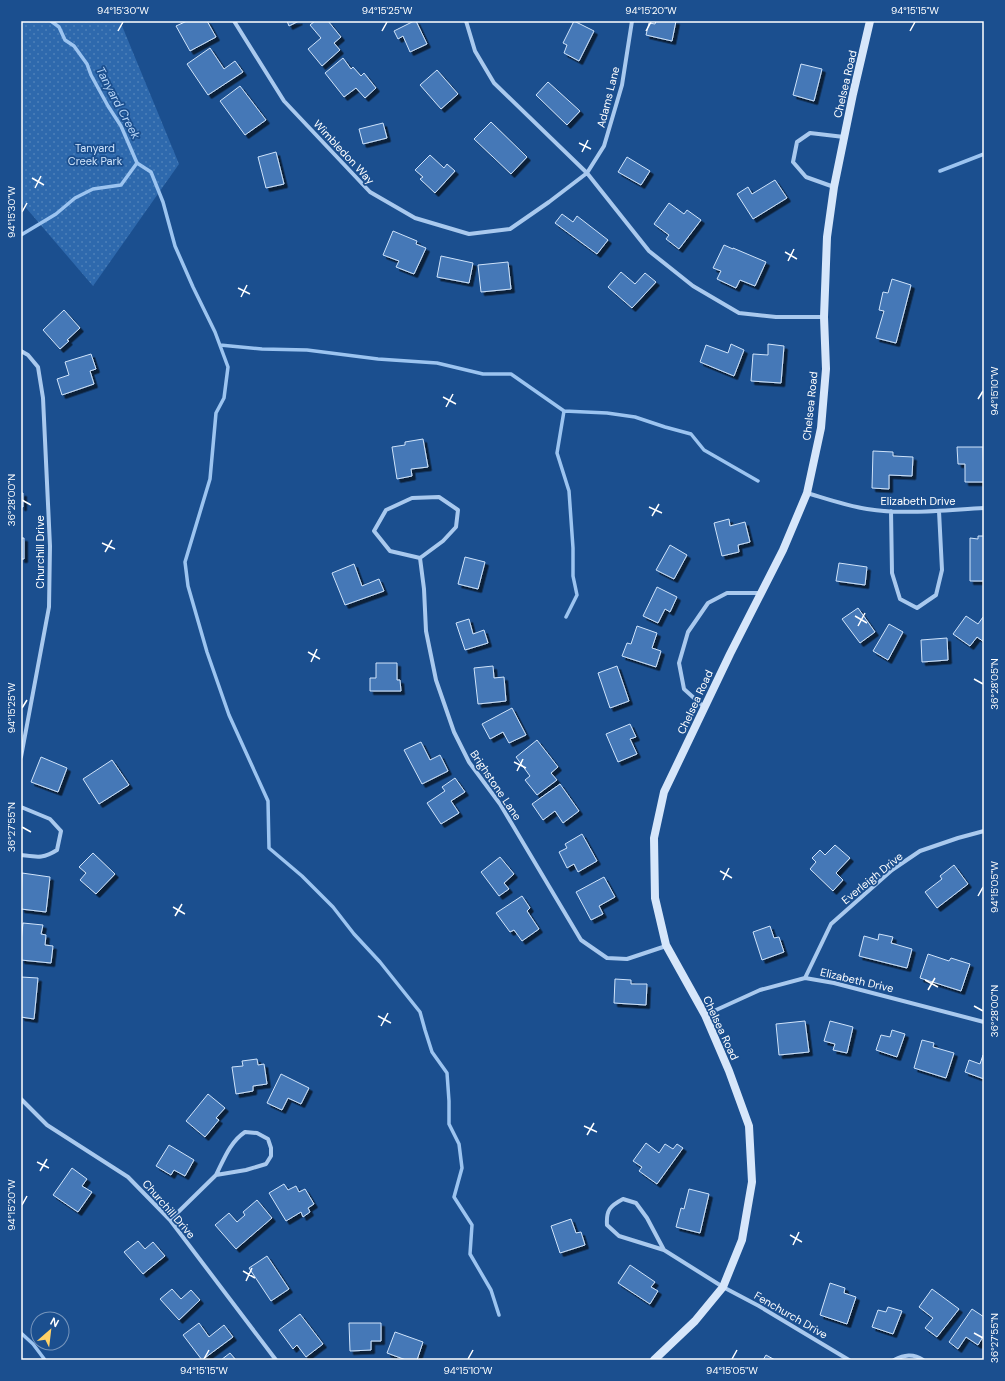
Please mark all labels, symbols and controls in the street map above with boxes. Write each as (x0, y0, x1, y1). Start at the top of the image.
text: 94°15'30"W (97, 4, 149, 17)
text: 94°15'25"W (362, 4, 413, 17)
text: 94°15'20"W (625, 4, 677, 17)
text: 94°15'15"W (891, 4, 939, 17)
street label: Chelsea Road (830, 49, 860, 119)
water label: Tanyard Creek (92, 64, 144, 143)
street label: Adams Lane (594, 65, 622, 129)
street label: Wimbledon Way (310, 117, 378, 187)
park label: Tanyard Creek Park (68, 141, 123, 168)
text: 94°15'30"W (5, 186, 18, 238)
text: 94°15'10"W (988, 366, 1001, 415)
street label: Chelsea Road (799, 371, 821, 441)
text: 36°28'00"N (5, 474, 18, 526)
street label: Elizabeth Drive (881, 494, 955, 508)
street label: Churchill Drive (33, 515, 47, 589)
text: 36°28'05"N (988, 658, 1001, 710)
street label: Chelsea Road (674, 668, 716, 736)
text: 94°15'25"W (5, 682, 18, 733)
street label: Brighstone Lane (467, 747, 525, 823)
text: 36°27'55"N (5, 802, 18, 852)
street label: Everleigh Drive (839, 849, 905, 907)
text: 94°15'05"W (988, 861, 1001, 913)
street label: Elizabeth Drive (819, 965, 895, 995)
text: 36°28'00"N (988, 985, 1001, 1037)
street label: Chelsea Road (700, 994, 742, 1062)
street label: Churchill Drive (140, 1177, 198, 1241)
text: 94°15'20"W (5, 1179, 18, 1231)
street label: Fenchurch Drive (752, 1288, 830, 1342)
north arrow (30, 1311, 70, 1351)
text: 36°27'55"N (988, 1313, 1001, 1363)
text: N (48, 1314, 62, 1330)
text: 94°15'15"W (180, 1364, 228, 1377)
text: 94°15'10"W (444, 1364, 493, 1377)
text: 94°15'05"W (706, 1364, 758, 1377)

